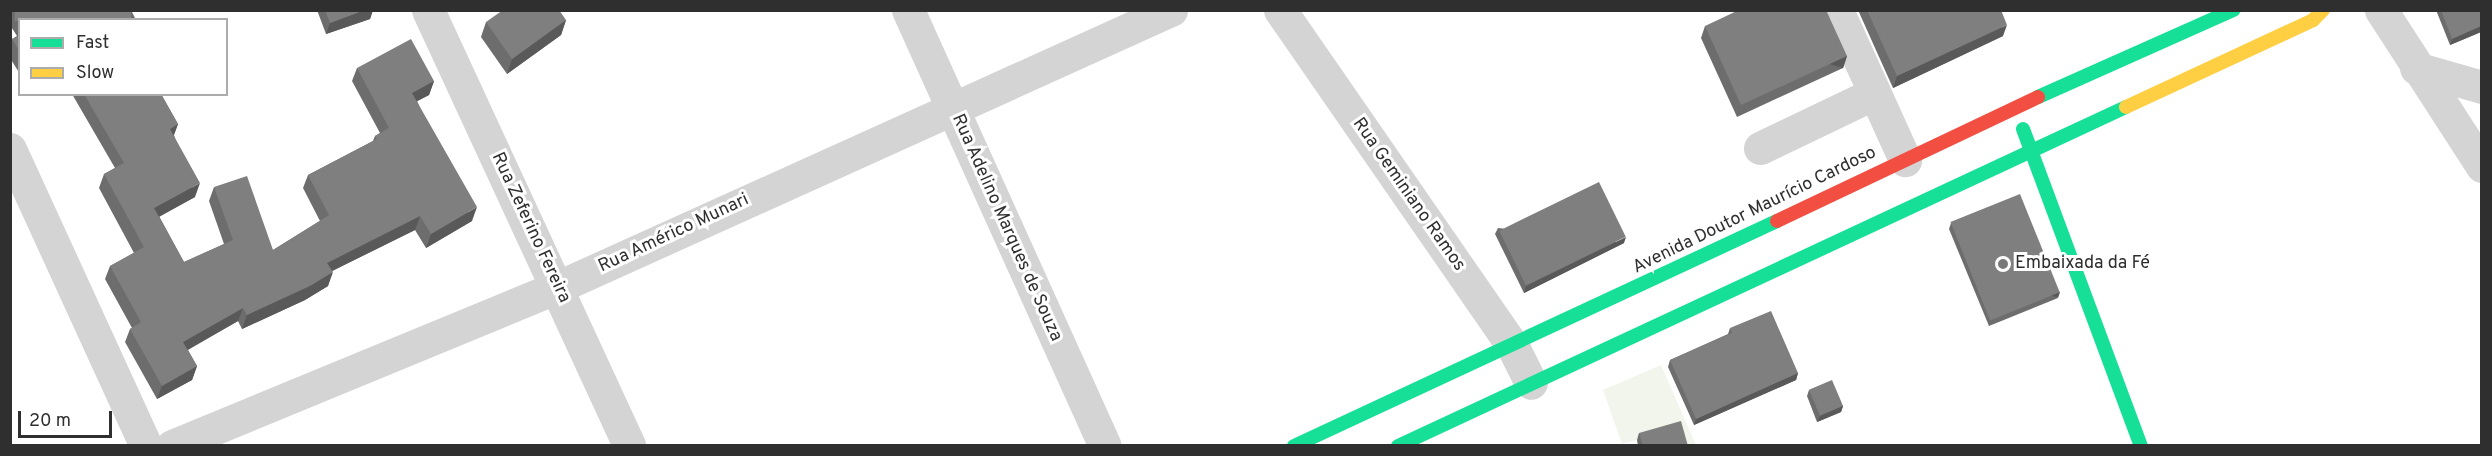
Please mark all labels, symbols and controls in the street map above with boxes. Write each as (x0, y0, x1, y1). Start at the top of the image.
legend (18, 18, 228, 96)
text: Fast (76, 32, 109, 55)
text: Slow (76, 62, 114, 85)
street label: Rua Adelino Marques de Souza (946, 111, 1066, 345)
street label: Rua Geminiano Ramos (1347, 114, 1469, 276)
street label: Avenida Doutor Maurício Cardoso (1630, 143, 1880, 279)
street label: Rua Zeferino Fereira (486, 149, 574, 307)
street label: Rua Américo Munari (595, 190, 753, 278)
place label: Embaixada da Fé (2015, 253, 2150, 275)
marker: Embaixada da Fé (1996, 257, 2010, 271)
scale bar (21, 399, 116, 437)
text: 20 m (29, 410, 71, 433)

